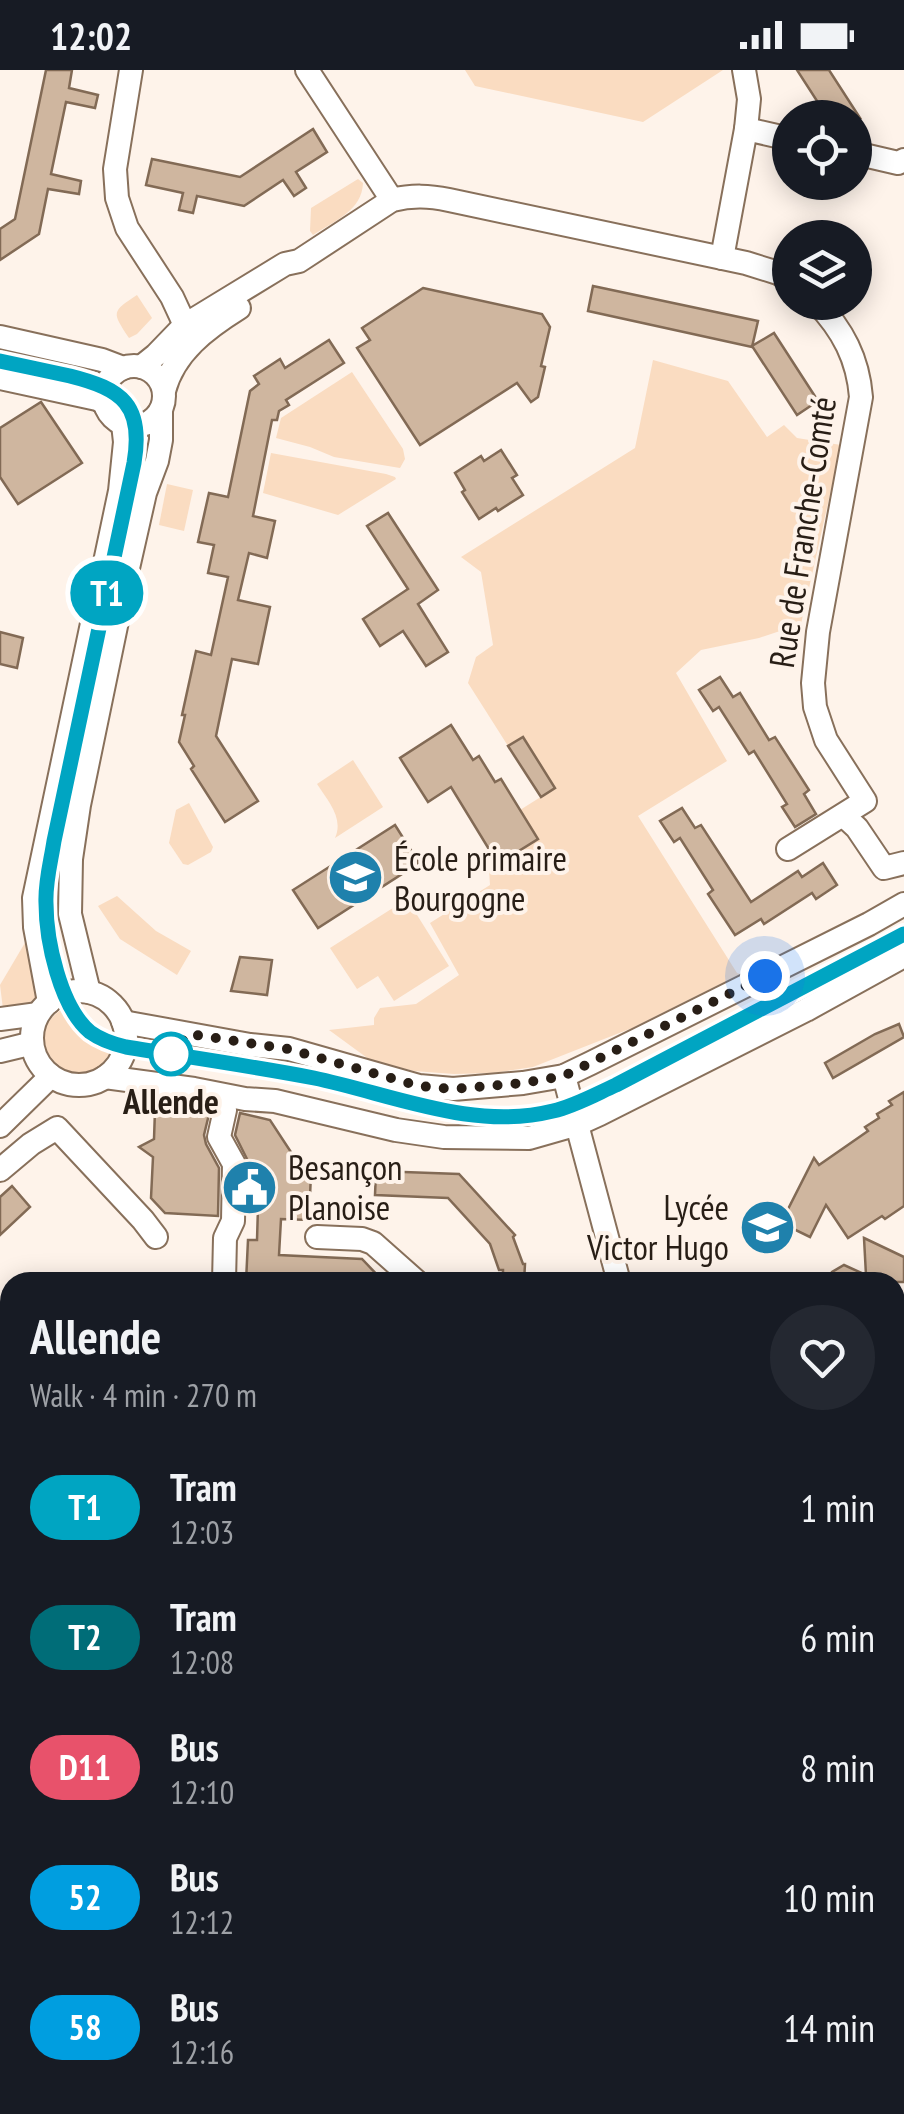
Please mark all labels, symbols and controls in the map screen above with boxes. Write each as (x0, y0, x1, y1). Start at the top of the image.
text: 12:02 (50, 11, 132, 60)
map controls (772, 100, 872, 320)
button: locate (772, 100, 872, 200)
button: layers (772, 220, 872, 320)
street label: Rue de Franche-Comté (758, 393, 846, 671)
line badge: T1 (62, 560, 152, 626)
text: T1 (90, 570, 124, 616)
place label: École primaire Bourgogne (394, 835, 567, 921)
school or university icon: École primaire Bourgogne (325, 848, 385, 908)
your location (740, 951, 790, 1001)
marker: Allende (150, 1033, 192, 1075)
place label: Allende (122, 1078, 219, 1124)
place label: Besançon Planoise (288, 1144, 403, 1230)
public building icon: Besançon Planoise (219, 1157, 279, 1217)
place label: Lycée Victor Hugo (586, 1184, 729, 1270)
school or university icon: Lycée Victor Hugo (738, 1197, 798, 1257)
text: Allende (30, 1305, 161, 1367)
button: heart (770, 1305, 875, 1410)
text: Walk · 4 min · 270 m (30, 1374, 257, 1416)
text: Tram (170, 1462, 237, 1511)
text: 1 min (800, 1483, 875, 1532)
text: T1 (68, 1484, 102, 1530)
text: 12:03 (170, 1511, 234, 1553)
text: Tram (170, 1592, 237, 1641)
text: 6 min (800, 1613, 875, 1662)
text: T2 (68, 1614, 102, 1660)
text: 12:08 (170, 1641, 234, 1683)
text: Bus (170, 1722, 219, 1771)
text: 8 min (800, 1743, 875, 1792)
text: D11 (59, 1744, 111, 1790)
text: 12:10 (170, 1771, 234, 1813)
text: Bus (170, 1852, 219, 1901)
text: 10 min (783, 1873, 875, 1922)
text: 52 (68, 1874, 102, 1920)
text: 12:12 (170, 1901, 234, 1943)
text: Bus (170, 1982, 219, 2031)
text: 14 min (783, 2003, 875, 2052)
text: 58 (68, 2004, 102, 2050)
text: 12:16 (170, 2031, 234, 2073)

